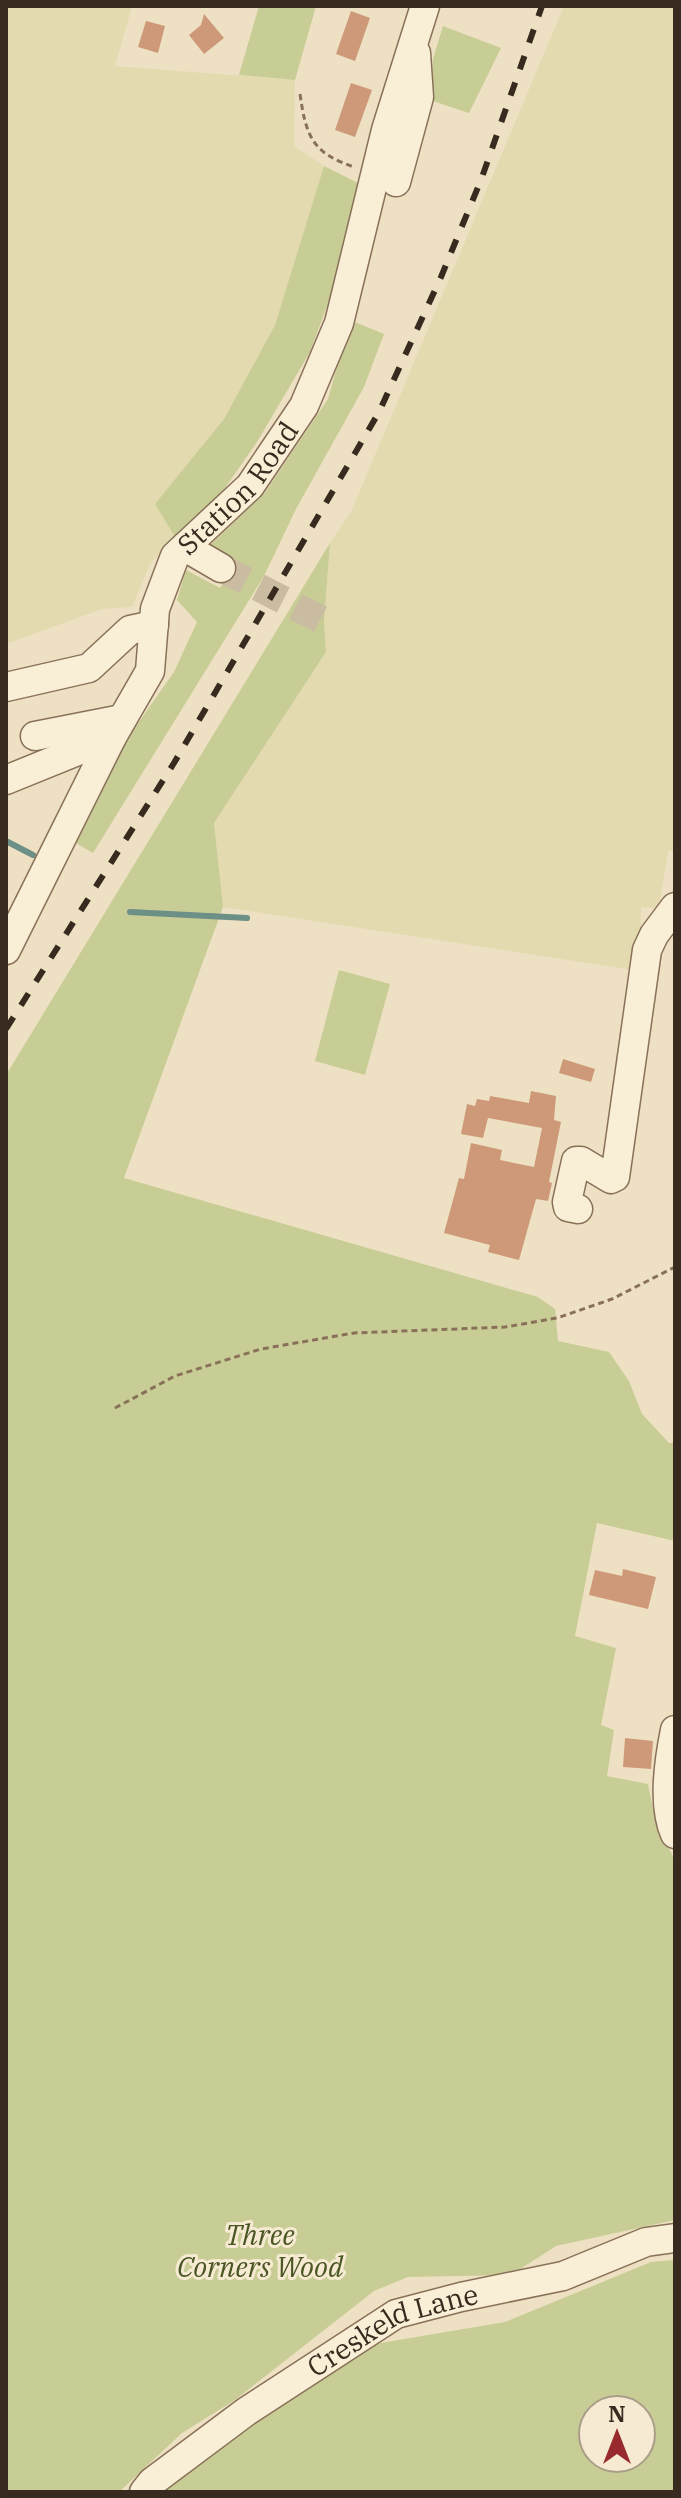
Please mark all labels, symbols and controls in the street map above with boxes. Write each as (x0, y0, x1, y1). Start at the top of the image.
street label: Station Road (169, 414, 306, 563)
park label: Three Corners Wood (177, 2216, 344, 2285)
street label: Creskeld Lane (300, 2275, 481, 2385)
north arrow (577, 2394, 657, 2474)
text: N (608, 2399, 626, 2428)

